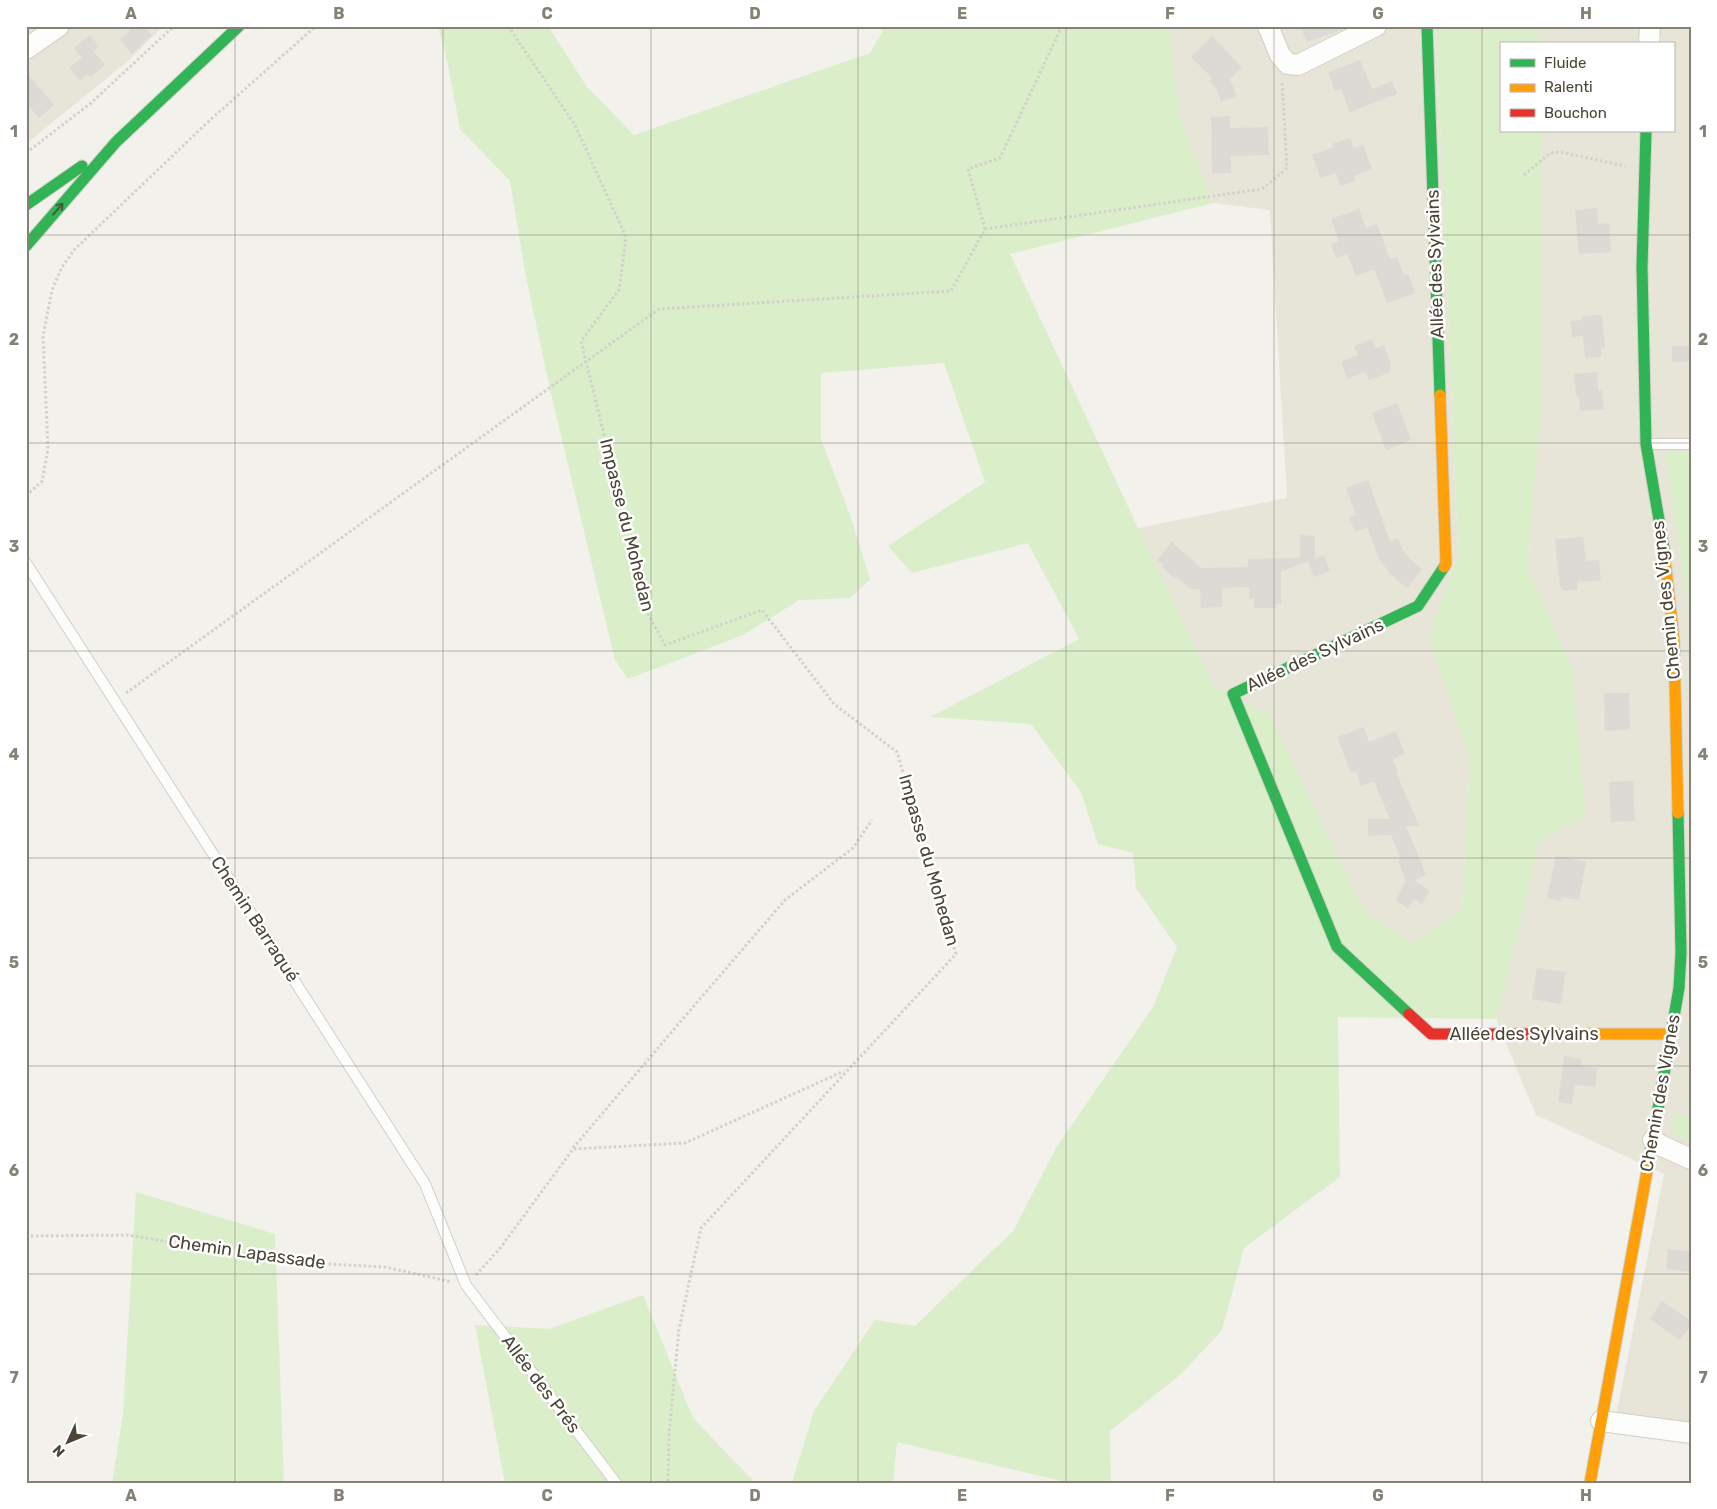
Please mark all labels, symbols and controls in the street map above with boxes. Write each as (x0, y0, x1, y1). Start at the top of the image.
text: A (125, 4, 137, 23)
text: B (333, 4, 345, 23)
text: C (541, 4, 553, 23)
text: D (749, 4, 761, 23)
text: E (957, 4, 967, 23)
text: F (1165, 4, 1175, 23)
text: G (1372, 4, 1384, 23)
text: H (1580, 4, 1592, 23)
legend (1500, 42, 1674, 132)
text: Fluide (1544, 54, 1586, 72)
text: Ralenti (1544, 78, 1593, 96)
text: Bouchon (1544, 104, 1607, 122)
text: 1 (10, 122, 18, 141)
text: 1 (1699, 122, 1707, 141)
street label: Allée des Sylvains (1421, 189, 1449, 339)
one-way arrow (52, 202, 64, 215)
text: 2 (9, 330, 19, 349)
text: 2 (1698, 330, 1708, 349)
street label: Impasse du Mohedan (595, 436, 659, 614)
street label: Chemin des Vignes (1647, 519, 1685, 681)
text: 3 (9, 537, 19, 556)
text: 3 (1698, 537, 1708, 556)
street label: Allée des Sylvains (1243, 613, 1387, 697)
text: 4 (9, 745, 20, 764)
text: 4 (1698, 745, 1709, 764)
street label: Impasse du Mohedan (894, 772, 964, 948)
street label: Chemin Barraqué (206, 852, 304, 986)
text: 5 (9, 953, 19, 972)
text: 5 (1698, 953, 1708, 972)
street label: Chemin des Vignes (1635, 1012, 1685, 1174)
street label: Allée des Sylvains (1449, 1023, 1599, 1045)
text: 6 (9, 1161, 19, 1180)
text: 6 (1698, 1161, 1708, 1180)
street label: Chemin Lapassade (167, 1230, 327, 1274)
street label: Allée des Prés (497, 1331, 585, 1437)
text: 7 (9, 1368, 19, 1387)
text: 7 (1698, 1368, 1708, 1387)
north arrow (42, 1416, 92, 1466)
text: N (49, 1441, 69, 1460)
text: A (125, 1486, 137, 1505)
text: B (333, 1486, 345, 1505)
text: C (541, 1486, 553, 1505)
text: D (749, 1486, 761, 1505)
text: E (957, 1486, 967, 1505)
text: F (1165, 1486, 1175, 1505)
text: G (1372, 1486, 1384, 1505)
text: H (1580, 1486, 1592, 1505)

